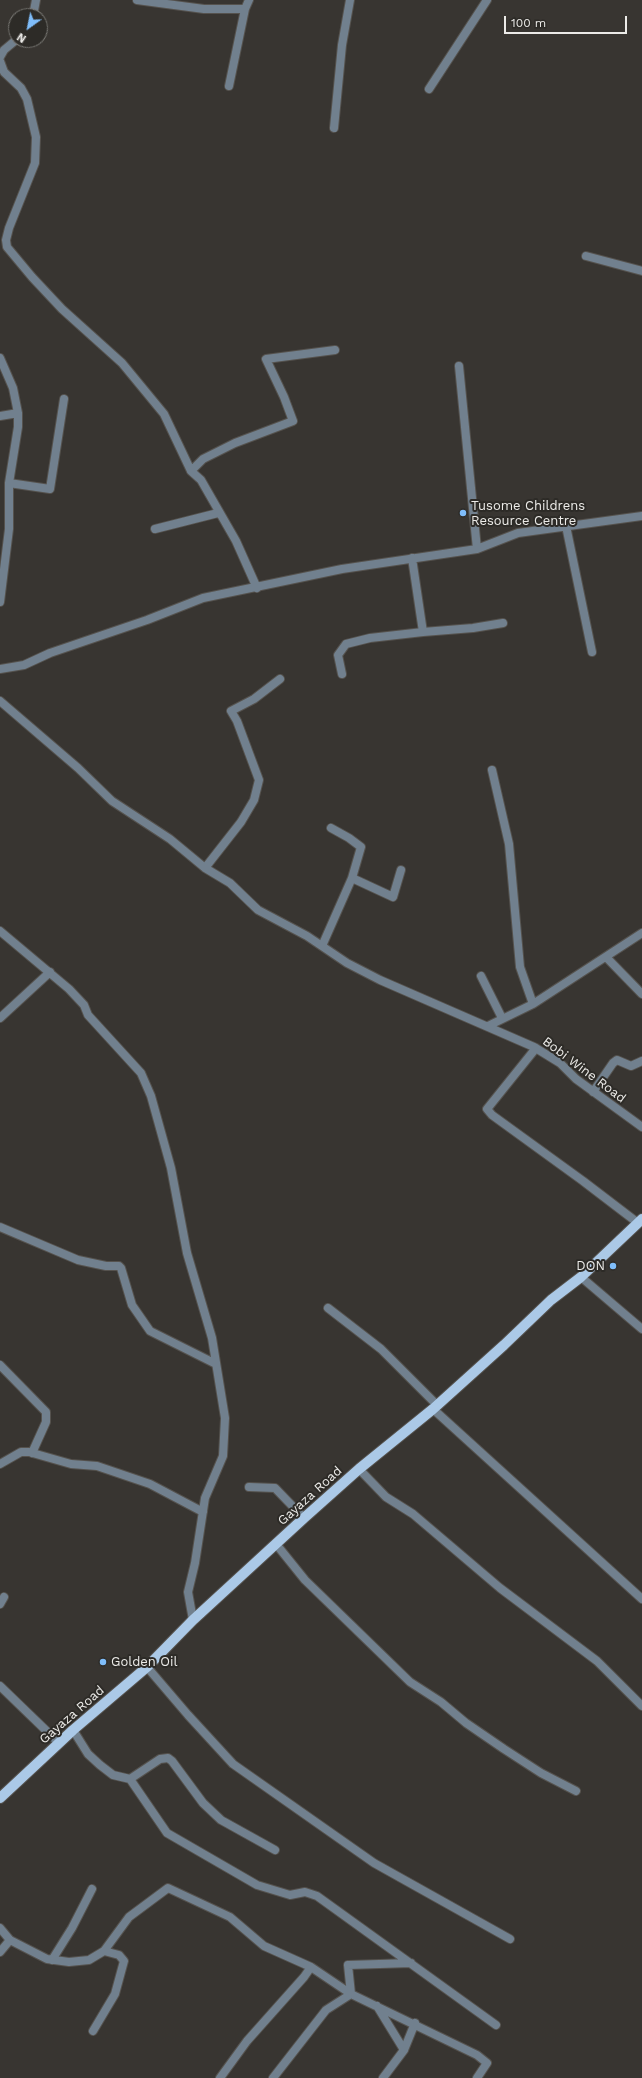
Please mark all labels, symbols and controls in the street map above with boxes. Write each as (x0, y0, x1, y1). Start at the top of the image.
north arrow (8, 8, 48, 48)
scale bar (506, 8, 629, 34)
text: 100 m (511, 16, 546, 30)
text: N (15, 30, 29, 45)
place label: Tusome Childrens Resource Centre (471, 498, 585, 529)
marker: Tusome Childrens Resource Centre (458, 508, 468, 518)
street label: Bobi Wine Road (539, 1034, 629, 1106)
place label: DON (576, 1258, 605, 1274)
marker: DON (608, 1261, 618, 1271)
street label: Gayaza Road (275, 1463, 345, 1529)
place label: Golden Oil (111, 1654, 177, 1670)
marker: Golden Oil (98, 1657, 108, 1667)
street label: Gayaza Road (36, 1683, 108, 1747)

